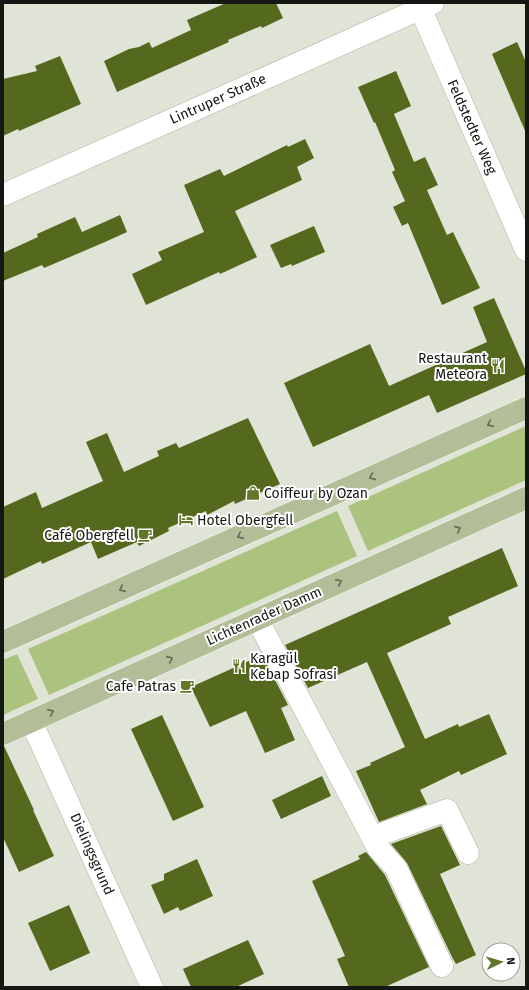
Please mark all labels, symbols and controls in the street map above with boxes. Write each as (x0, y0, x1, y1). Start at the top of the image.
street label: Lintruper Straße (167, 70, 269, 128)
street label: Feldstedter Weg (444, 77, 501, 178)
place label: Restaurant Meteora (418, 350, 488, 383)
restaurant icon: Restaurant Meteora (490, 358, 506, 374)
one-way arrow (487, 419, 495, 427)
one-way arrow (368, 472, 376, 480)
shop icon: Coiffeur by Ozan (245, 485, 261, 501)
place label: Coiffeur by Ozan (264, 485, 368, 502)
hotel icon: Hotel Obergfell (178, 512, 194, 528)
place label: Hotel Obergfell (197, 512, 293, 529)
one-way arrow (454, 526, 461, 534)
place label: Café Obergfell (44, 527, 134, 544)
cafe icon: Café Obergfell (137, 527, 153, 543)
one-way arrow (237, 531, 245, 539)
one-way arrow (335, 579, 343, 587)
street label: Lichtenrader Damm (204, 583, 324, 649)
one-way arrow (118, 584, 126, 592)
place label: Karagül Kebap Sofrasi (250, 650, 337, 683)
one-way arrow (166, 655, 173, 663)
restaurant icon: Karagül Kebap Sofrasi (231, 658, 247, 674)
place label: Cafe Patras (106, 678, 176, 695)
cafe icon: Cafe Patras (179, 678, 195, 694)
one-way arrow (47, 709, 55, 717)
street label: Dielingsgrund (66, 810, 118, 898)
north arrow (481, 942, 521, 982)
text: N (504, 957, 517, 965)

